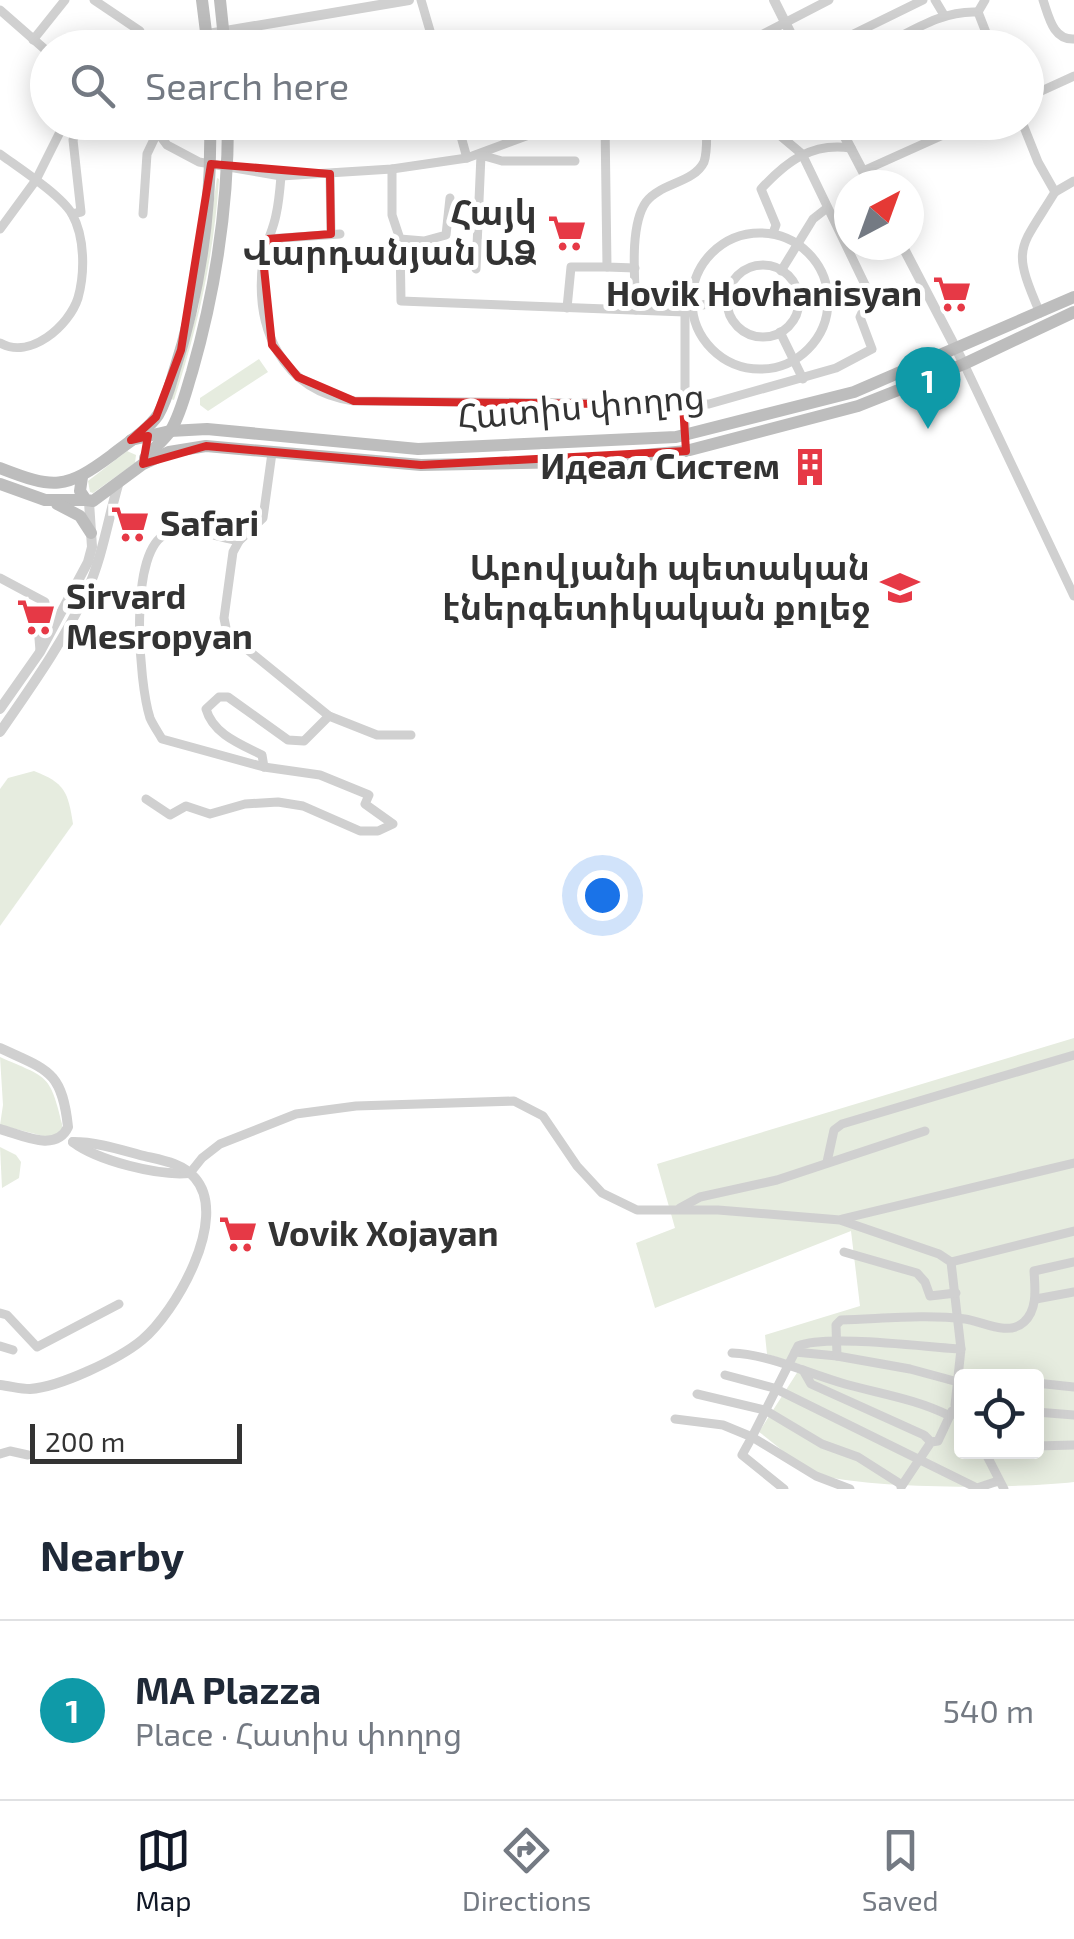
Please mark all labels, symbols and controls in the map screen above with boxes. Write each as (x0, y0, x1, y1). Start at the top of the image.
search box (30, 30, 1044, 140)
icon: search (65, 58, 120, 113)
text: Search here (145, 62, 349, 108)
north arrow (834, 170, 924, 260)
place label: Հայկ Վարդանյան ԱՁ (242, 190, 537, 273)
supermarket icon: Հայկ Վարդանյան ԱՁ (546, 212, 588, 254)
place label: Hovik Hovhanisyan (606, 271, 922, 314)
supermarket icon: Hovik Hovhanisyan (931, 273, 973, 315)
pin: 1 (896, 346, 960, 429)
street label: Հատիս փողոց (455, 373, 706, 438)
place label: Идеал Систем (540, 444, 780, 486)
building icon: Идеал Систем (789, 446, 831, 488)
place label: Safari (160, 501, 259, 543)
supermarket icon: Safari (109, 503, 151, 545)
place label: Աբովյանի պետական էներգետիկական քոլեջ (442, 545, 870, 628)
school or university icon: Աբովյանի պետական էներգետիկական քոլեջ (879, 567, 921, 609)
place label: Sirvard Mesropyan (66, 574, 253, 657)
supermarket icon: Sirvard Mesropyan (15, 596, 57, 638)
your location (577, 870, 628, 921)
place label: Vovik Xojayan (268, 1211, 499, 1254)
supermarket icon: Vovik Xojayan (217, 1213, 259, 1255)
map controls (954, 1369, 1044, 1459)
button: locate (954, 1369, 1044, 1459)
scale bar (30, 1419, 242, 1464)
text: 200 m (45, 1424, 125, 1458)
text: Nearby (40, 1529, 184, 1579)
text: MA Plazza (135, 1666, 321, 1712)
text: 1 (66, 1691, 79, 1729)
text: 540 m (943, 1691, 1034, 1729)
text: Place · Հատիս փողոց (135, 1714, 462, 1752)
tab: Map (135, 1823, 191, 1917)
tab: Directions (462, 1823, 591, 1917)
tab: Saved (862, 1823, 939, 1917)

